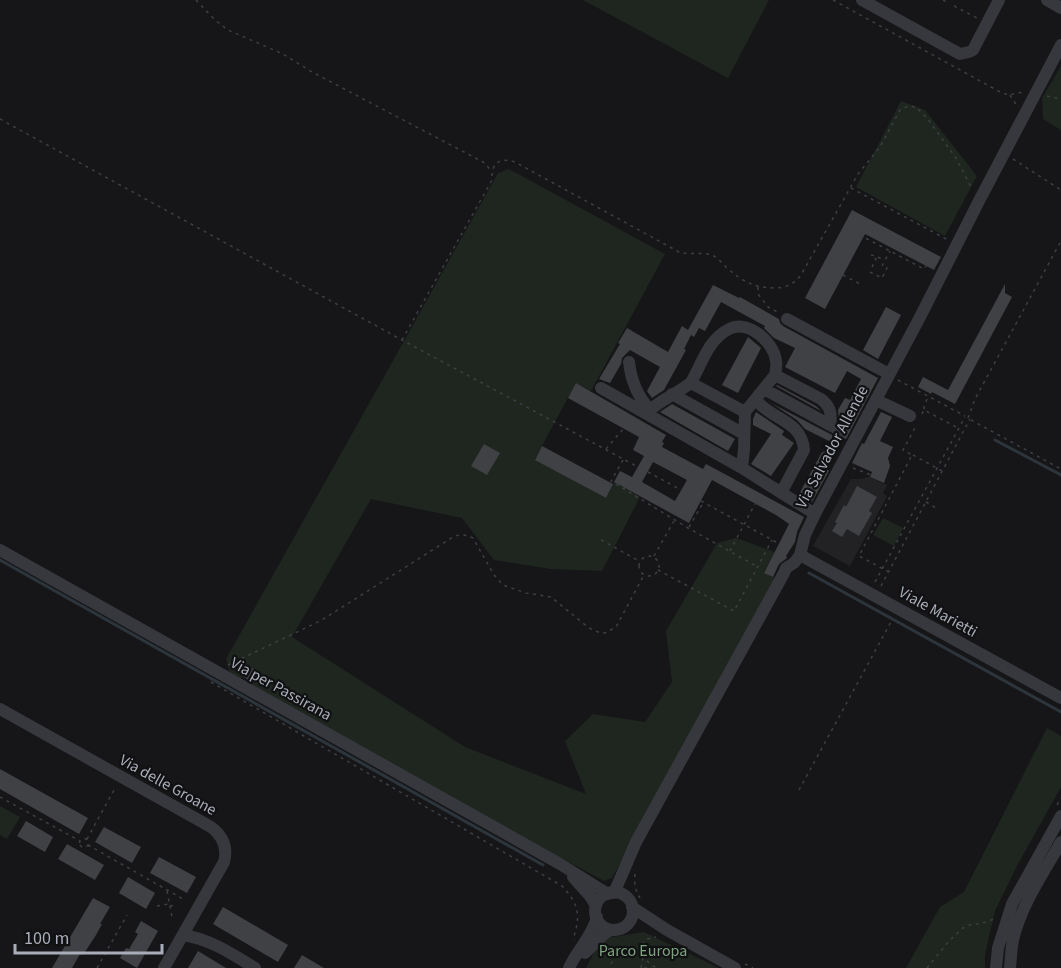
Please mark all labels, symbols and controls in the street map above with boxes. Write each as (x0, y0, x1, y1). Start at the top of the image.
street label: Via Salvador Allende (790, 382, 874, 512)
street label: Viale Marietti (895, 581, 981, 643)
street label: Via per Passirana (226, 652, 336, 726)
street label: Via delle Groane (115, 749, 221, 821)
scale bar (15, 917, 162, 955)
text: 100 m (24, 926, 69, 951)
park label: Parco Europa (599, 940, 687, 962)

